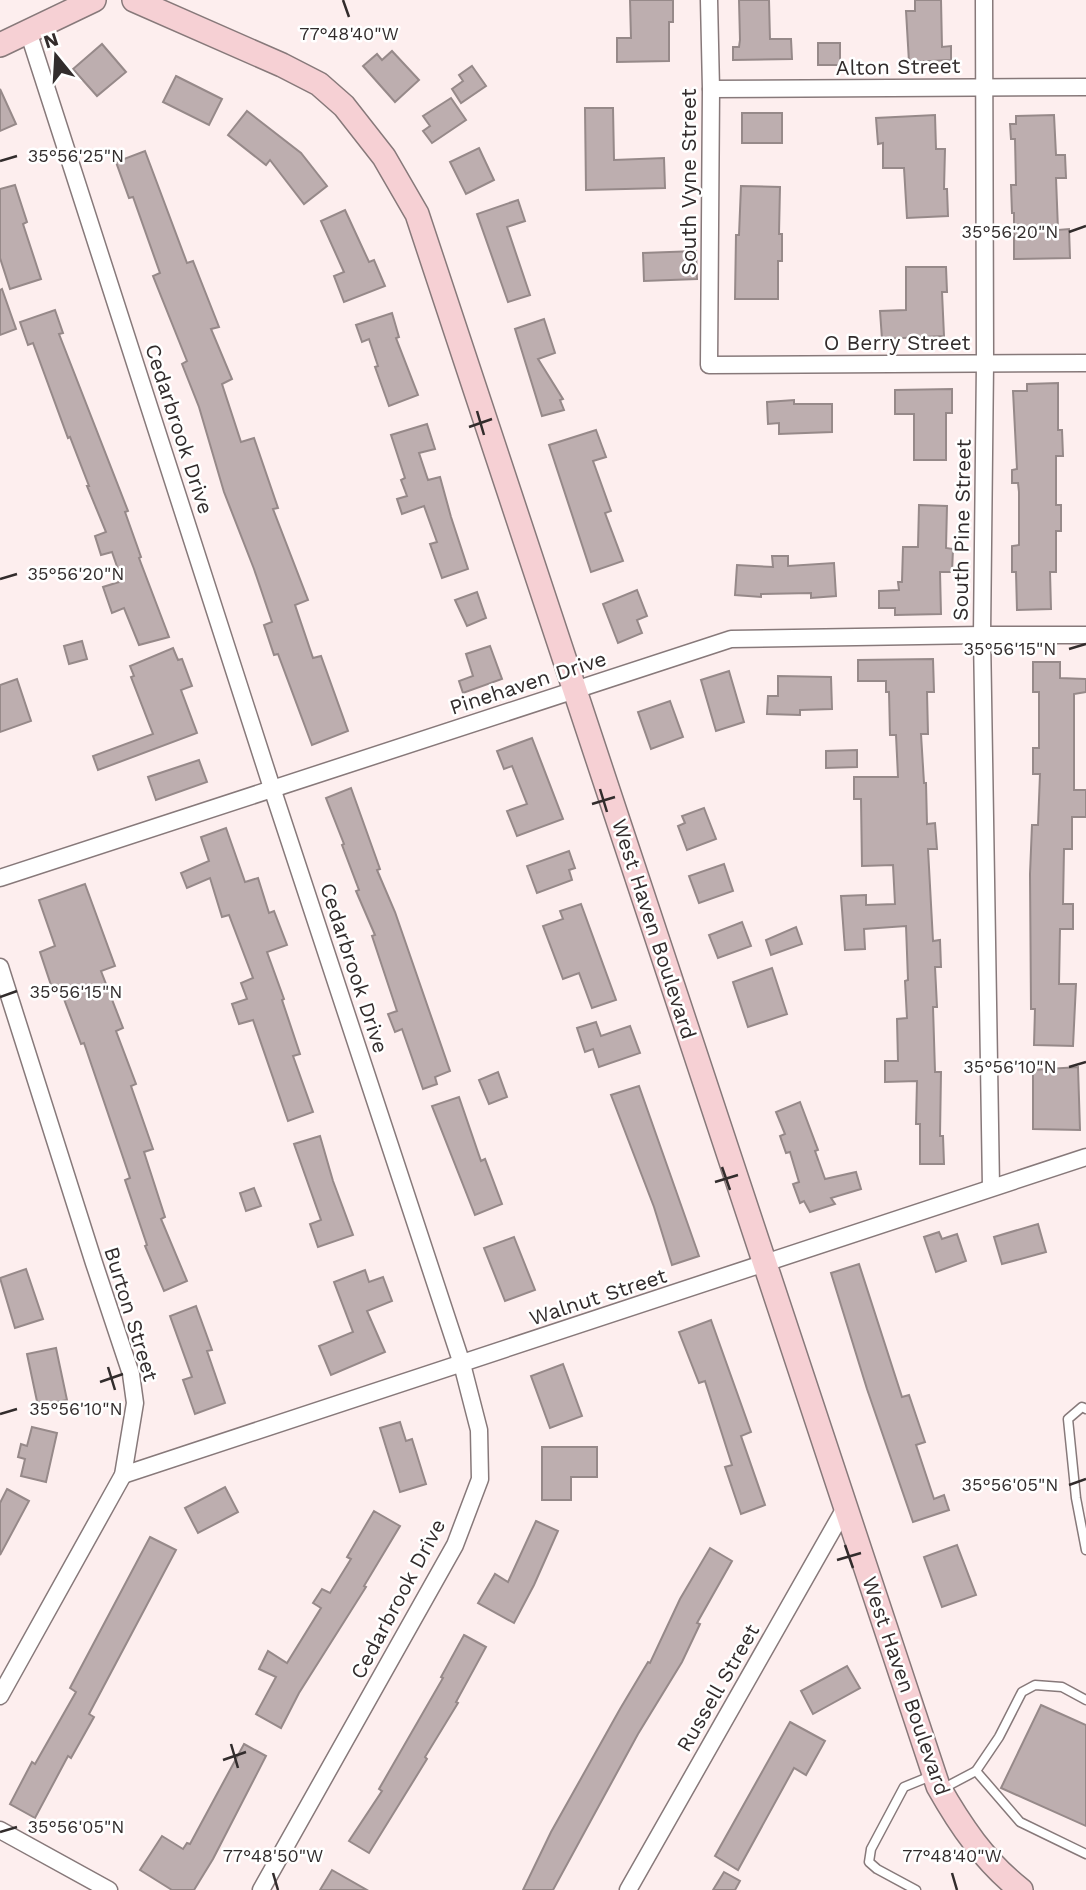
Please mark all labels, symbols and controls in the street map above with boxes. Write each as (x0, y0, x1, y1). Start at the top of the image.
north arrow (21, 21, 91, 91)
text: 77°48'40"W (299, 23, 399, 44)
text: N (41, 27, 61, 53)
street label: Alton Street (835, 53, 961, 80)
street label: South Vyne Street (676, 88, 701, 276)
text: 35°56'25"N (28, 145, 124, 166)
text: 35°56'20"N (961, 221, 1059, 242)
street label: O Berry Street (824, 330, 970, 355)
street label: Cedarbrook Drive (140, 341, 219, 517)
street label: South Pine Street (947, 439, 976, 621)
text: 35°56'20"N (27, 563, 125, 584)
text: 35°56'15"N (964, 638, 1056, 659)
street label: Pinehaven Drive (446, 645, 609, 720)
street label: West Haven Boulevard (607, 816, 702, 1042)
street label: Cedarbrook Drive (315, 880, 394, 1056)
text: 35°56'15"N (30, 981, 122, 1002)
text: 35°56'10"N (963, 1056, 1057, 1077)
street label: Burton Street (99, 1244, 164, 1384)
street label: Walnut Street (526, 1263, 670, 1330)
text: 35°56'10"N (29, 1398, 123, 1419)
text: 35°56'05"N (961, 1474, 1059, 1495)
street label: Cedarbrook Drive (345, 1515, 450, 1683)
street label: West Haven Boulevard (857, 1573, 956, 1799)
street label: Russell Street (671, 1619, 764, 1756)
text: 35°56'05"N (27, 1816, 125, 1837)
text: 77°48'50"W (223, 1845, 323, 1866)
text: 77°48'40"W (902, 1845, 1002, 1866)

